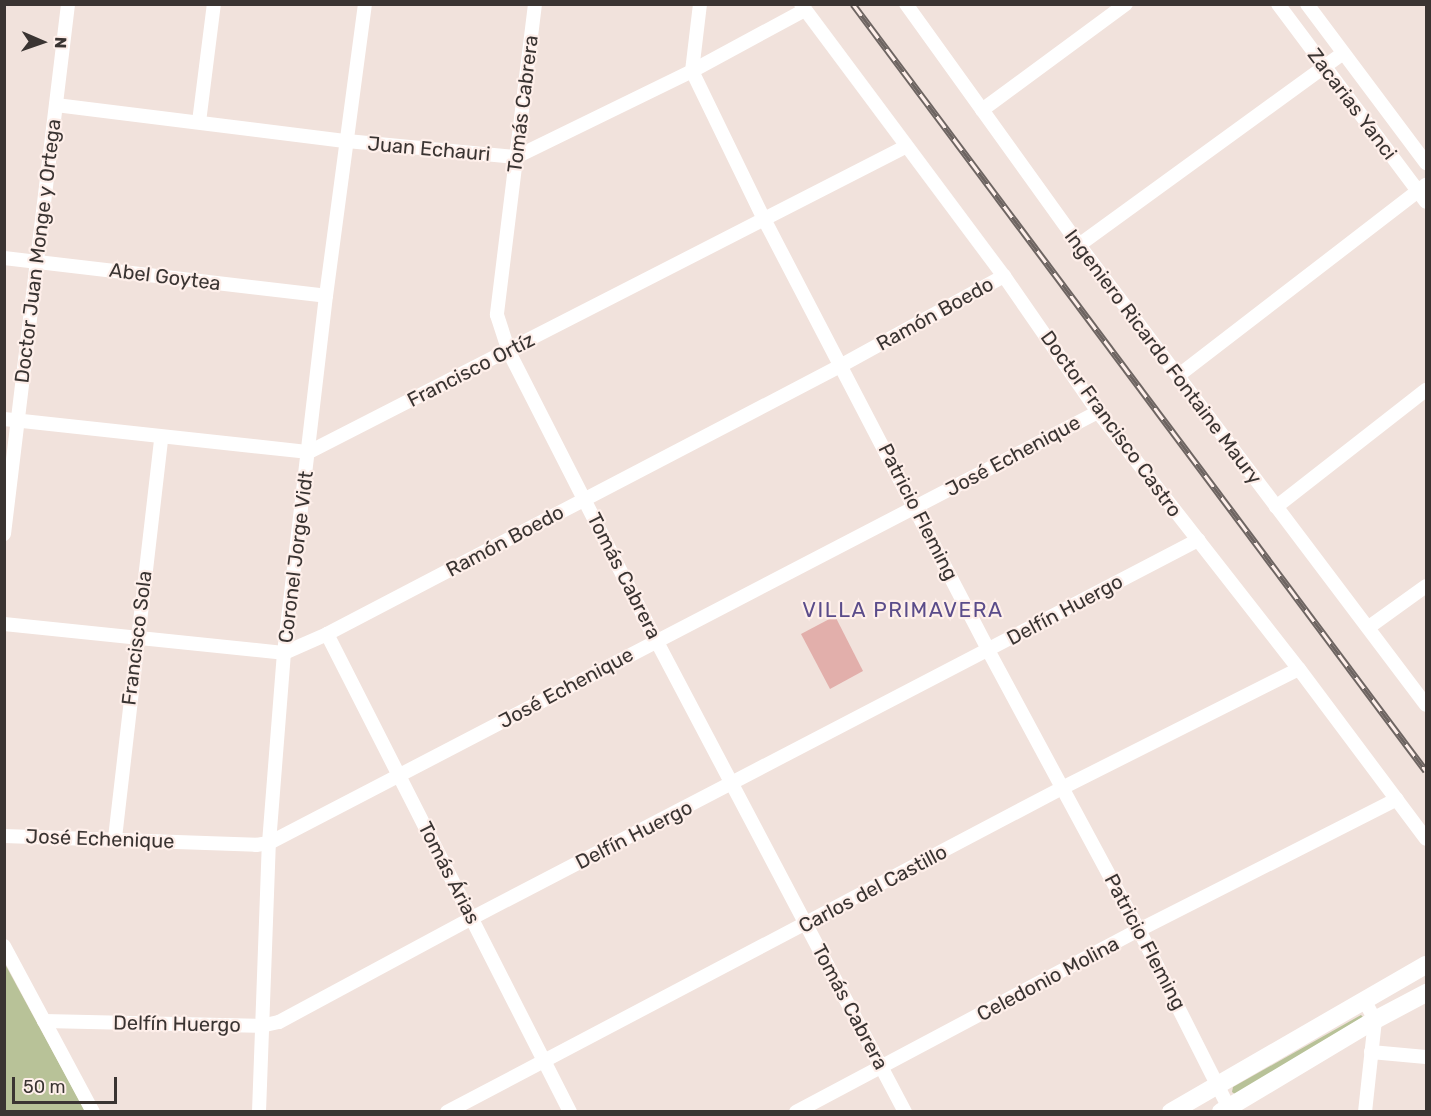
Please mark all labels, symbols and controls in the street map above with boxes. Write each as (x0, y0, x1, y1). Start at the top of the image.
north arrow (12, 12, 72, 72)
street label: Tomás Cabrera (503, 34, 543, 174)
text: N (51, 37, 70, 49)
street label: Zacarias Yanci (1302, 43, 1402, 165)
street label: Doctor Juan Monge y Ortega (10, 117, 66, 385)
street label: Juan Echauri (366, 132, 492, 166)
street label: Ingeniero Ricardo Fontaine Maury (1059, 225, 1267, 489)
street label: Abel Goytea (108, 258, 222, 296)
street label: Ramón Boedo (872, 272, 998, 356)
street label: Doctor Francisco Castro (1035, 326, 1187, 522)
street label: Francisco Ortíz (403, 328, 539, 412)
street label: José Echenique (942, 410, 1084, 502)
street label: Patricio Fleming (873, 439, 963, 585)
street label: Coronel Jorge Vidt (273, 469, 319, 645)
street label: Ramón Boedo (442, 500, 568, 582)
street label: Tomás Cabrera (582, 509, 666, 643)
street label: Francisco Sola (117, 569, 157, 707)
street label: Delfín Huergo (1003, 569, 1127, 651)
district label: VILLA PRIMAVERA (802, 597, 1004, 623)
street label: José Echenique (495, 642, 637, 734)
street label: Delfín Huergo (572, 795, 696, 875)
street label: Tomás Árias (413, 818, 485, 928)
street label: José Echenique (25, 824, 175, 854)
street label: Carlos del Castillo (795, 840, 951, 938)
street label: Patricio Fleming (1099, 870, 1191, 1014)
street label: Celedonio Molina (973, 931, 1123, 1027)
street label: Tomás Cabrera (807, 940, 893, 1074)
street label: Delfín Huergo (113, 1011, 241, 1037)
scale bar (15, 1065, 120, 1103)
text: 50 m (23, 1076, 66, 1098)

